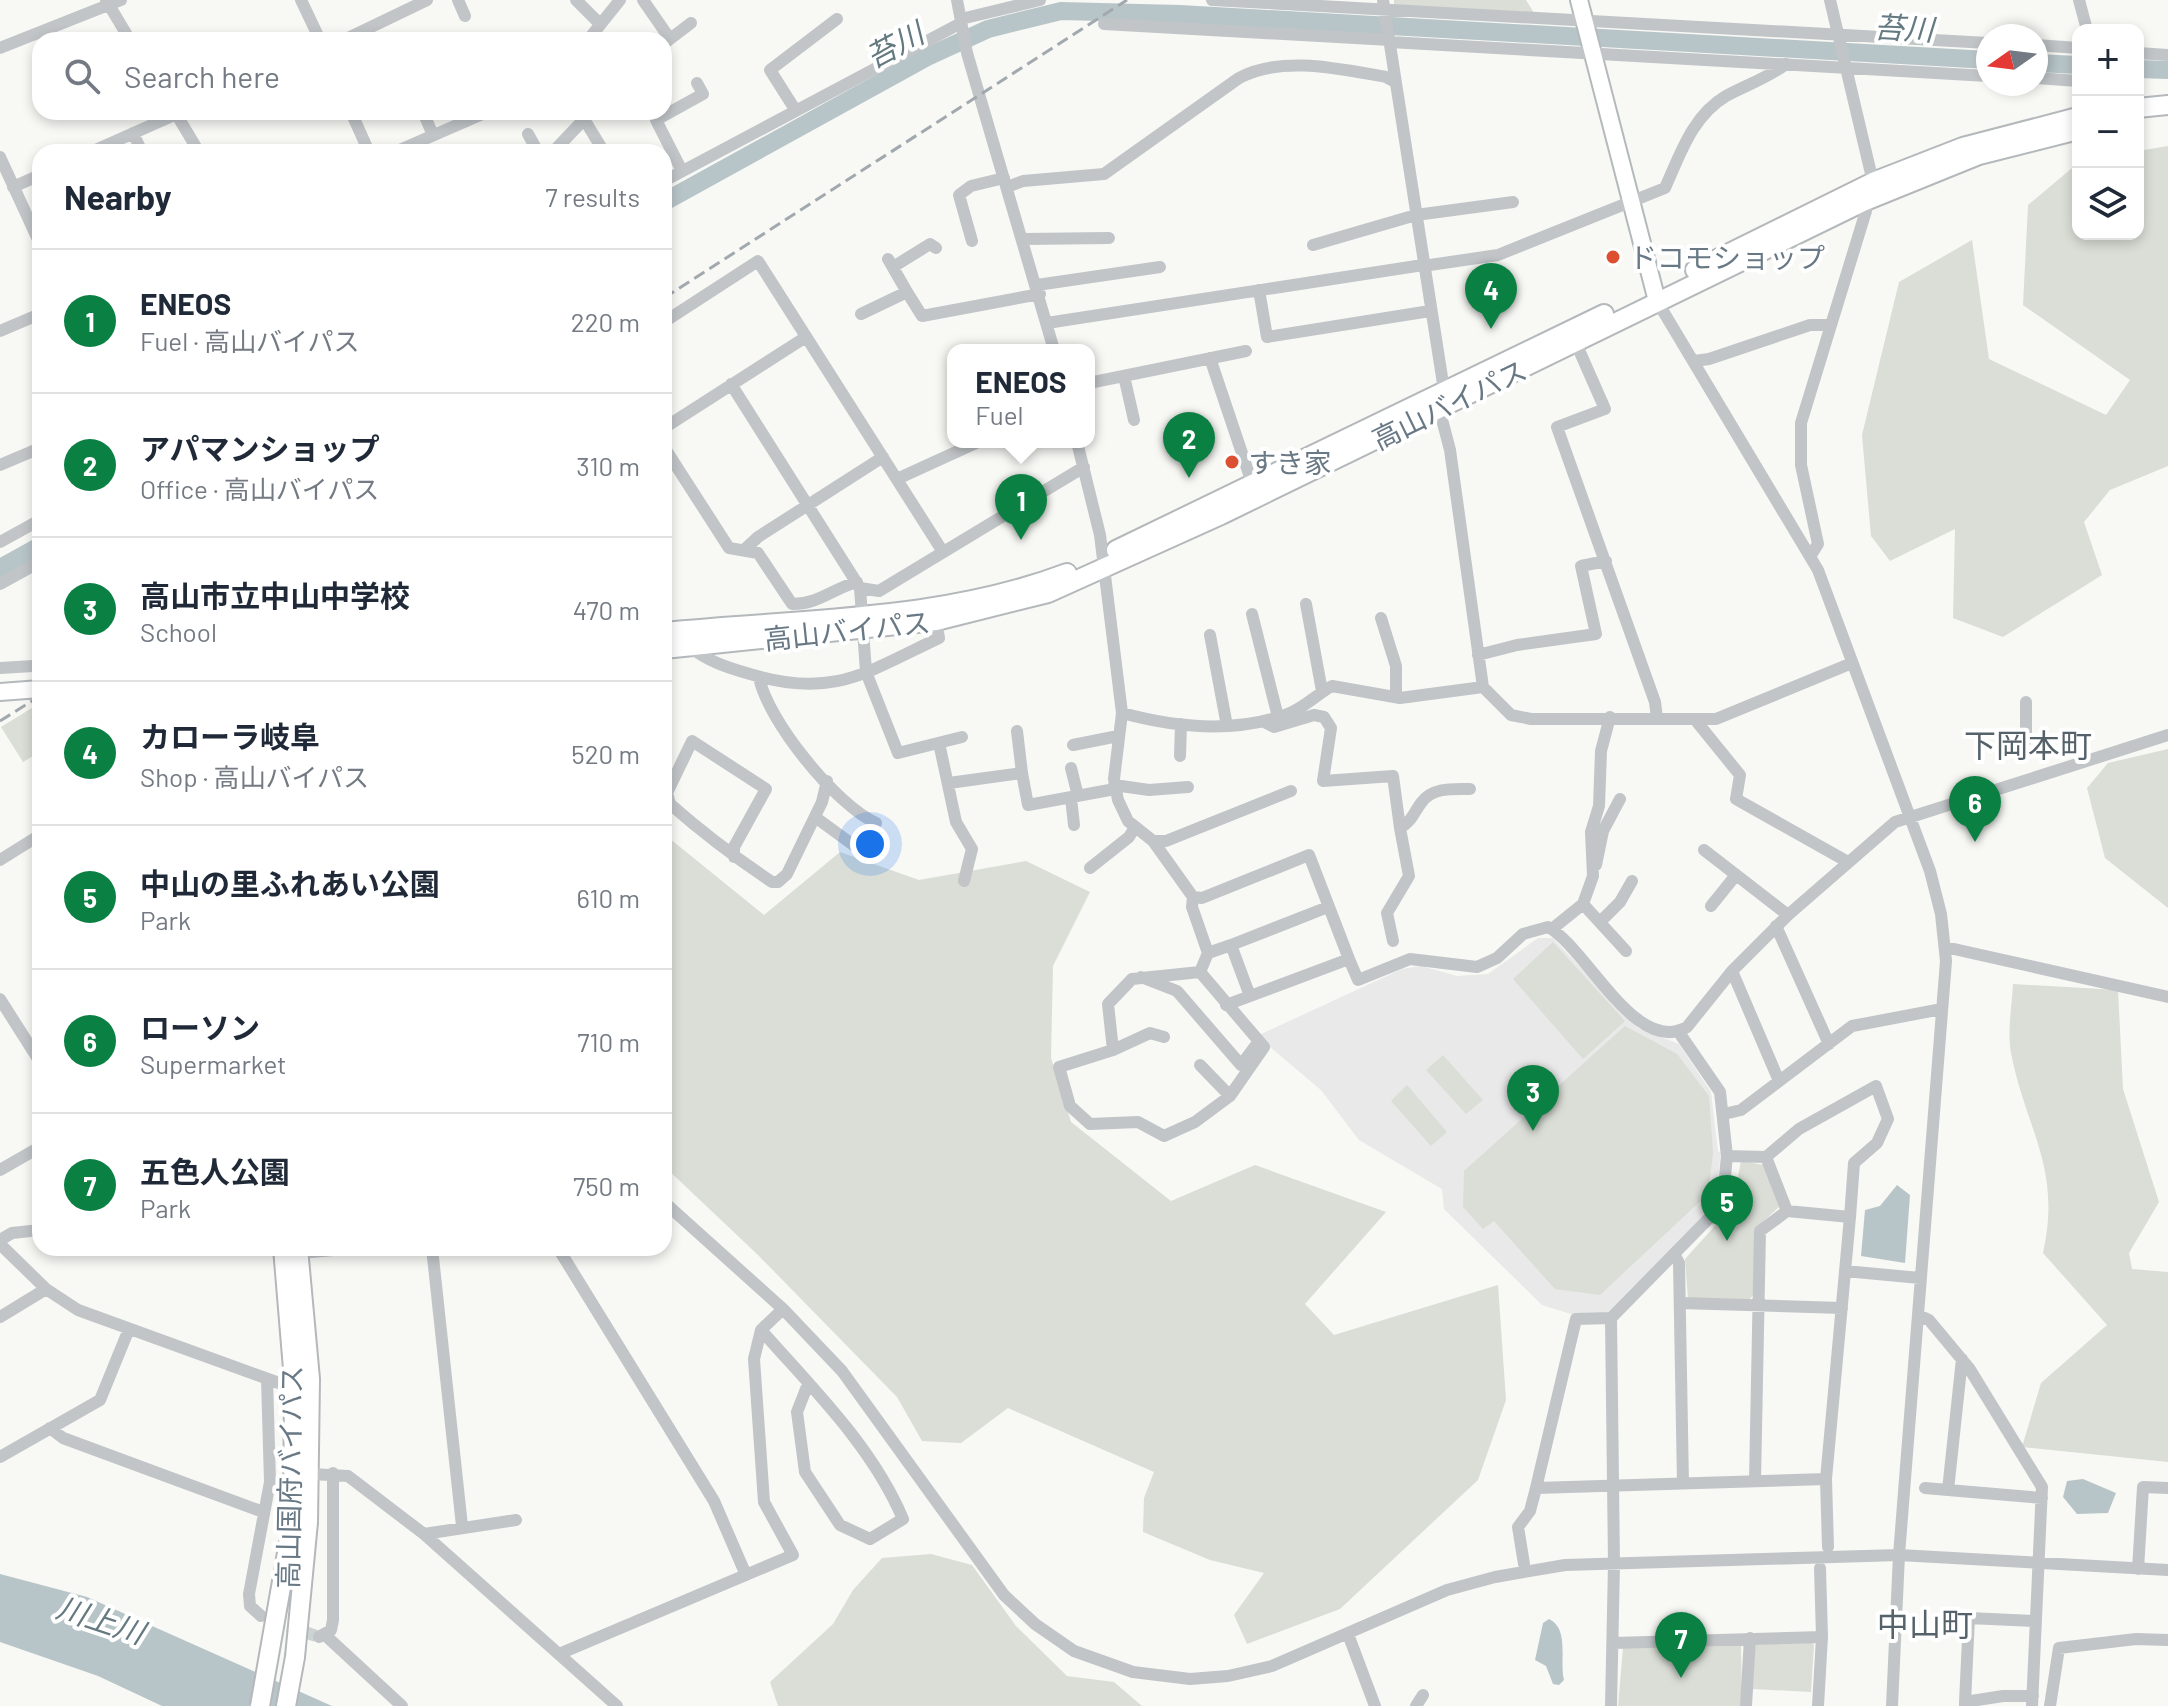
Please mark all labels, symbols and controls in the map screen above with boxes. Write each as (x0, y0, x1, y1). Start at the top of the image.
water label: 苔川 (1873, 7, 1938, 47)
water label: 苔川 (859, 13, 932, 74)
north arrow (1976, 24, 2048, 96)
map controls (2072, 24, 2144, 240)
button: + (2072, 24, 2144, 96)
search box (32, 32, 672, 120)
icon: search (60, 54, 104, 98)
text: Search here (124, 58, 280, 94)
button: − (2072, 96, 2144, 168)
button: layers (2072, 168, 2144, 240)
text: Nearby (64, 176, 172, 217)
text: 7 results (545, 181, 640, 212)
place label: ドコモショップ (1629, 240, 1825, 274)
marker: ドコモショップ (1604, 248, 1622, 266)
pin: 4 (1465, 263, 1517, 329)
text: ENEOS (140, 285, 231, 321)
text: 1 (85, 306, 95, 337)
text: 220 m (571, 306, 640, 337)
text: Fuel · 高山バイパス (140, 325, 360, 356)
popup (947, 344, 1095, 448)
street label: 高山バイパス (1366, 352, 1532, 456)
text: ENEOS (975, 363, 1067, 399)
text: Fuel (975, 399, 1024, 430)
pin: 2 (1163, 412, 1215, 478)
text: アパマンショップ (140, 430, 379, 466)
place label: すき家 (1248, 445, 1332, 479)
text: 2 (83, 450, 97, 481)
text: 310 m (576, 450, 640, 481)
marker: すき家 (1223, 453, 1241, 471)
text: Office · 高山バイパス (140, 473, 379, 504)
pin: 1 (995, 474, 1047, 540)
text: 高山市立中山中学校 (140, 577, 410, 613)
text: 3 (83, 594, 97, 625)
text: 470 m (573, 594, 640, 625)
street label: 高山バイパス (762, 604, 932, 656)
text: School (140, 616, 217, 647)
text: カローラ岐阜 (140, 718, 320, 754)
district label: 下岡本町 (1964, 725, 2092, 763)
text: 4 (82, 738, 98, 769)
text: 520 m (571, 738, 640, 769)
text: Shop · 高山バイパス (140, 761, 369, 792)
pin: 6 (1949, 776, 2001, 842)
your location (850, 824, 890, 864)
text: 中山の里ふれあい公園 (140, 865, 440, 901)
text: 5 (83, 882, 97, 913)
text: 610 m (577, 882, 640, 913)
text: Park (140, 904, 191, 935)
text: ローソン (140, 1009, 260, 1045)
text: 6 (83, 1026, 97, 1057)
text: 710 m (577, 1026, 640, 1057)
text: Supermarket (140, 1048, 287, 1079)
pin: 3 (1507, 1065, 1559, 1131)
text: 五色人公園 (140, 1153, 290, 1189)
text: 7 (84, 1170, 96, 1201)
text: 750 m (573, 1170, 640, 1201)
pin: 5 (1701, 1175, 1753, 1241)
text: Park (140, 1192, 191, 1223)
street label: 高山国府バイパス (270, 1365, 308, 1589)
water label: 川上川 (53, 1588, 152, 1651)
district label: 中山町 (1877, 1604, 1973, 1642)
pin: 7 (1655, 1612, 1707, 1678)

